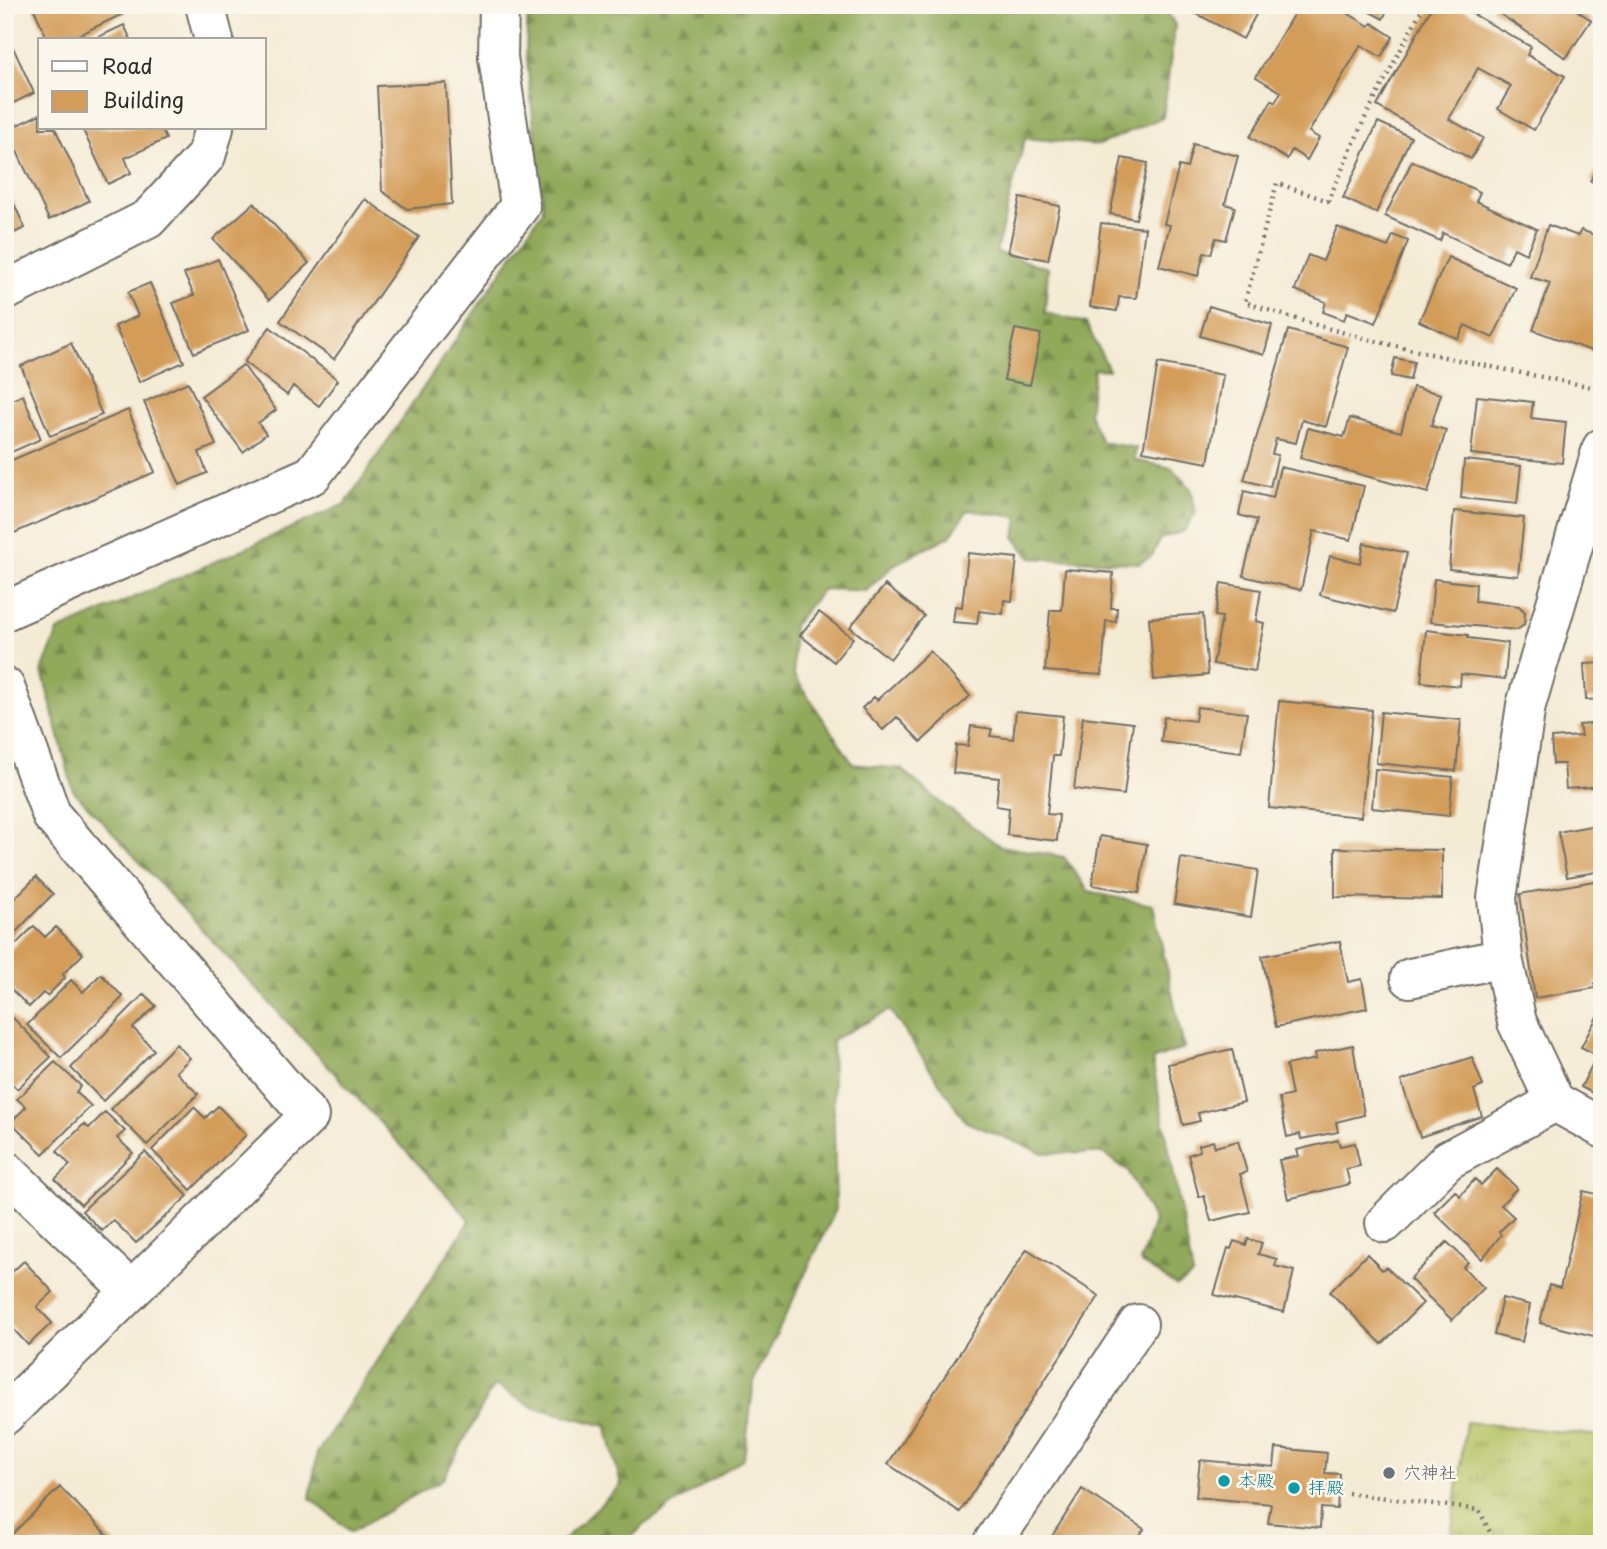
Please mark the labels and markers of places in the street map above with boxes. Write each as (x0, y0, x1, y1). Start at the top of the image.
place label: 穴神社 (1403, 1458, 1457, 1485)
marker: 穴神社 (1381, 1465, 1397, 1481)
place label: 本殿 (1238, 1466, 1274, 1493)
marker: 本殿 (1216, 1473, 1232, 1489)
place label: 拝殿 (1308, 1473, 1344, 1500)
marker: 拝殿 (1286, 1480, 1302, 1496)

